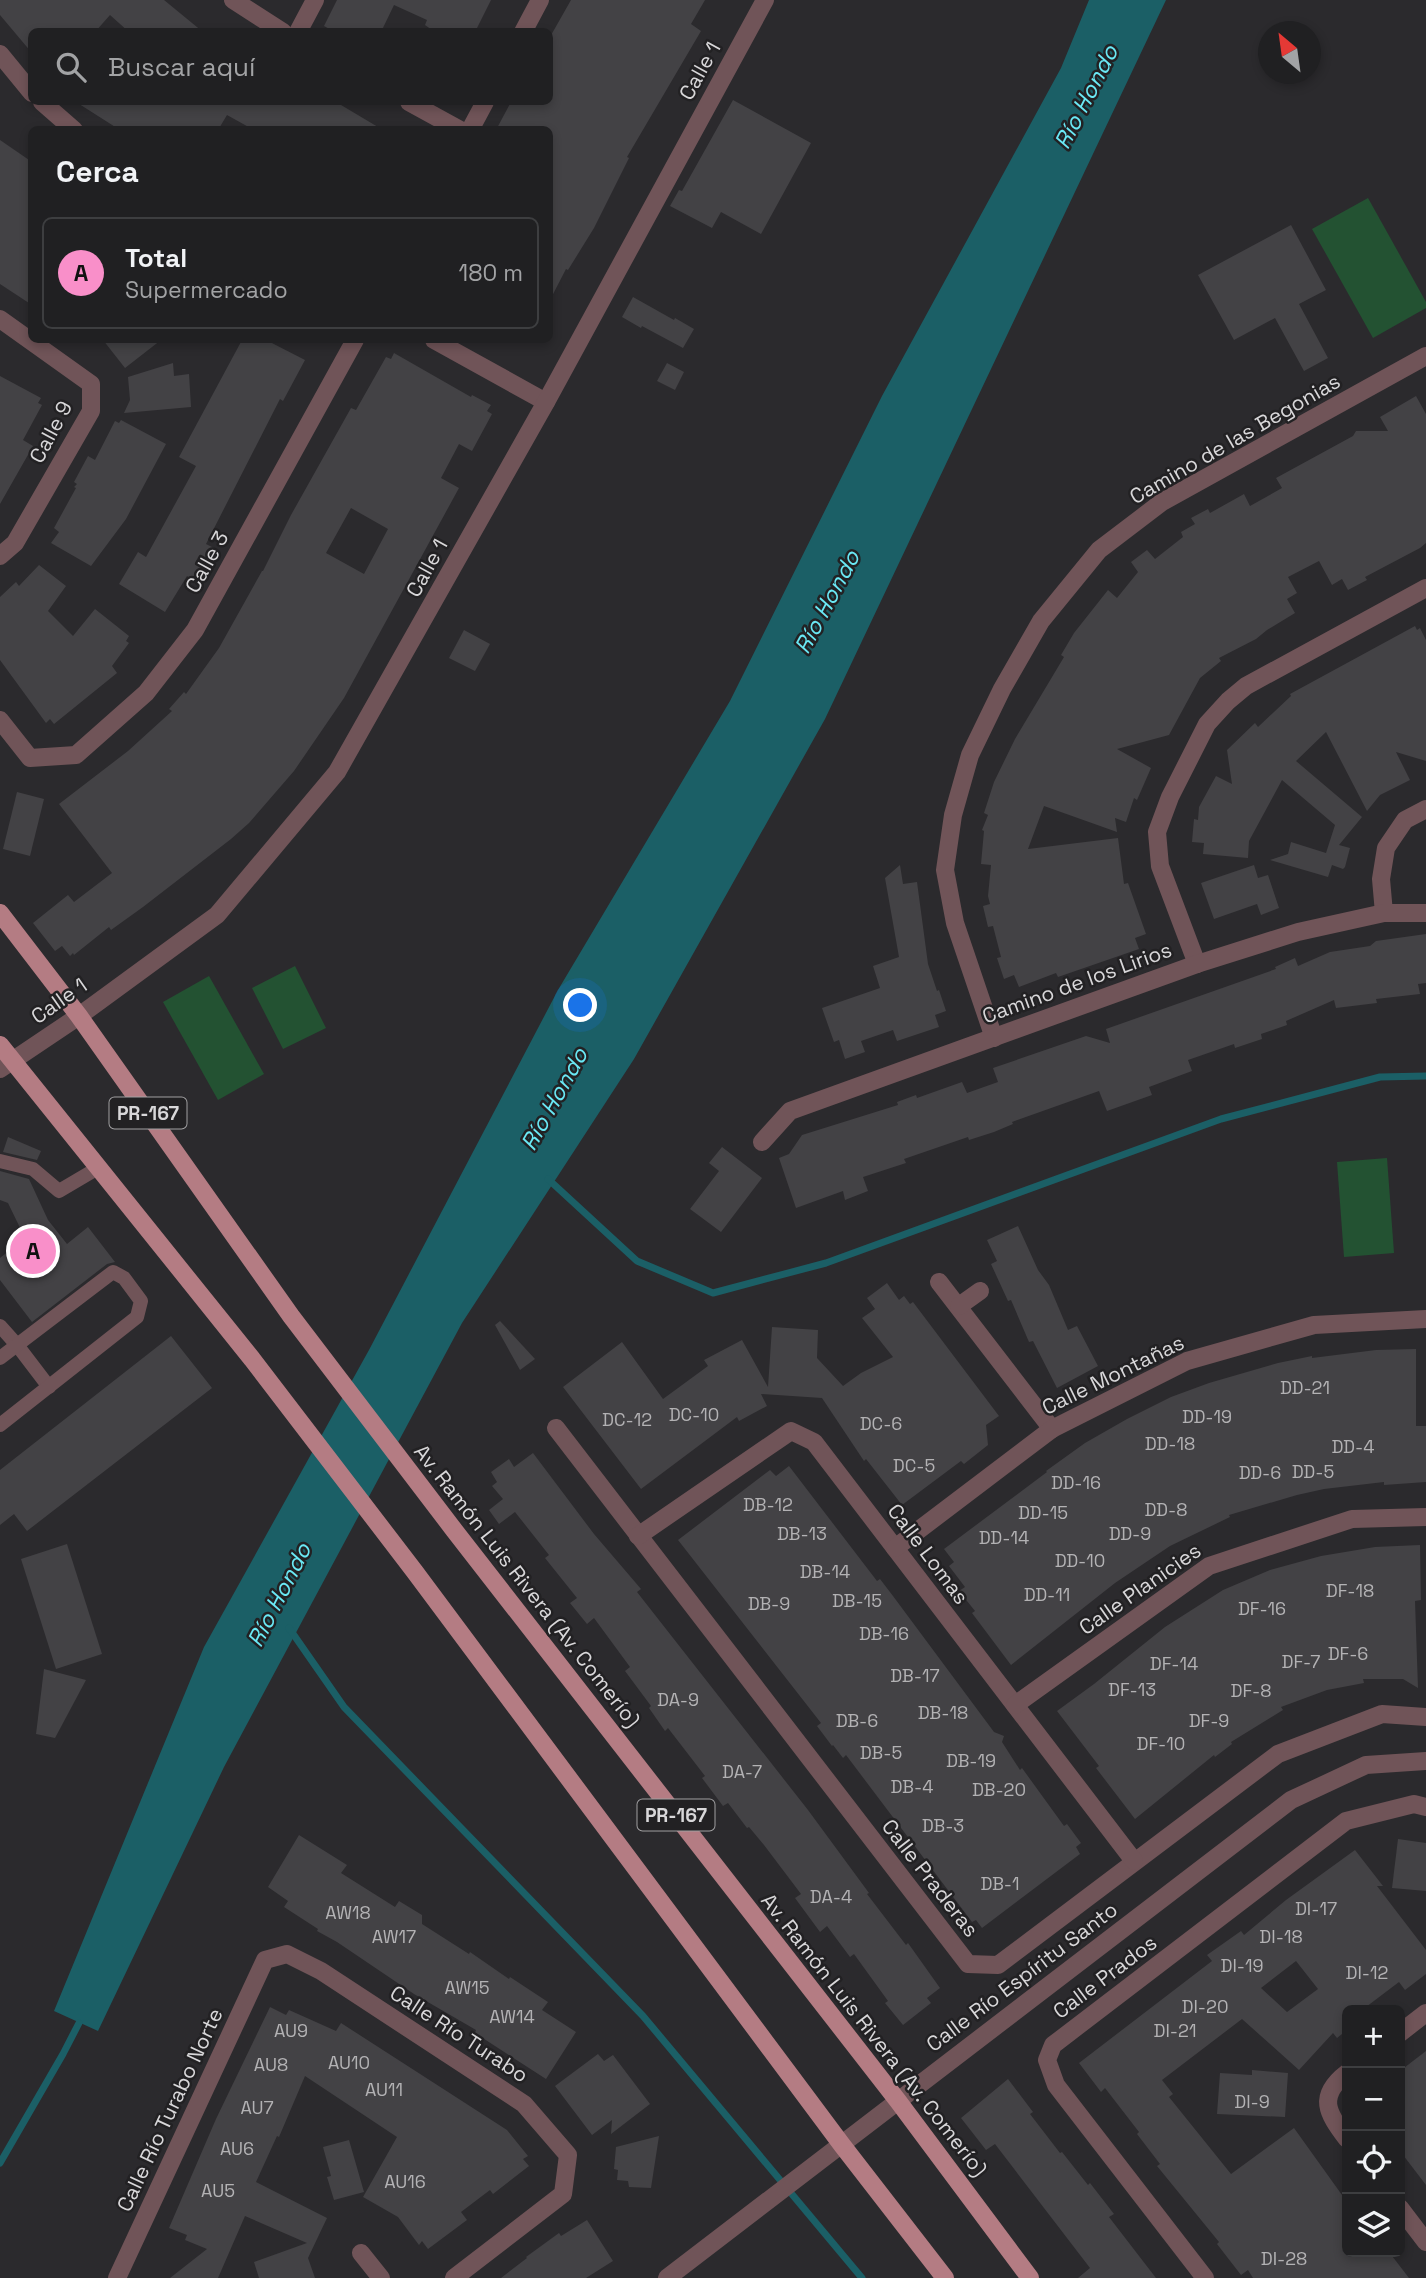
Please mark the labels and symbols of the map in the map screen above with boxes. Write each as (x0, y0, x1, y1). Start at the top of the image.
north arrow (1258, 21, 1321, 84)
street label: Calle 1 (673, 37, 727, 105)
water label: Río Hondo (1047, 39, 1125, 154)
street label: Camino de las Begonias (1125, 367, 1345, 510)
street label: Calle 9 (23, 396, 78, 467)
street label: Calle 3 (179, 526, 234, 597)
street label: Calle 1 (400, 534, 454, 602)
water label: Río Hondo (787, 545, 867, 659)
street label: Camino de los Lirios (978, 936, 1175, 1029)
street label: Calle 1 (25, 972, 92, 1030)
your location (563, 988, 597, 1022)
water label: Río Hondo (514, 1042, 595, 1156)
road number: PR-167 (110, 1098, 186, 1128)
pin: A (10, 1225, 56, 1277)
street label: Calle Montañas (1037, 1328, 1188, 1421)
house number: DD-21 (1280, 1376, 1330, 1399)
house number: DC-10 (669, 1403, 719, 1426)
house number: DD-19 (1182, 1405, 1232, 1428)
house number: DC-12 (602, 1408, 652, 1431)
house number: DC-6 (860, 1412, 902, 1435)
house number: DD-18 (1145, 1432, 1195, 1455)
house number: DD-4 (1332, 1435, 1374, 1458)
street label: Av. Ramón Luis Rivera (Av. Comerío) (408, 1439, 646, 1733)
house number: DC-5 (893, 1454, 935, 1477)
house number: DD-5 (1292, 1460, 1334, 1483)
house number: DD-6 (1239, 1461, 1281, 1484)
house number: DD-16 (1051, 1471, 1101, 1494)
house number: DB-12 (743, 1493, 793, 1516)
street label: Calle Lomas (882, 1498, 975, 1609)
house number: DD-8 (1145, 1498, 1187, 1521)
house number: DD-15 (1018, 1501, 1068, 1524)
house number: DB-13 (777, 1522, 827, 1545)
house number: DD-9 (1109, 1522, 1151, 1545)
house number: DD-14 (979, 1526, 1029, 1549)
water label: Río Hondo (240, 1537, 318, 1652)
street label: Calle Planicies (1074, 1537, 1206, 1641)
house number: DD-10 (1055, 1549, 1105, 1572)
house number: DB-14 (800, 1560, 850, 1583)
house number: DF-18 (1326, 1579, 1374, 1602)
house number: DD-11 (1024, 1583, 1070, 1606)
house number: DB-15 (832, 1589, 882, 1612)
house number: DB-9 (748, 1592, 790, 1615)
house number: DF-16 (1238, 1597, 1286, 1620)
house number: DB-16 (859, 1622, 909, 1645)
house number: DF-6 (1328, 1642, 1368, 1665)
house number: DF-7 (1282, 1650, 1320, 1673)
house number: DF-14 (1150, 1652, 1198, 1675)
house number: DB-17 (890, 1664, 940, 1687)
house number: DF-13 (1108, 1678, 1156, 1701)
house number: DF-8 (1231, 1679, 1271, 1702)
house number: DA-9 (657, 1688, 699, 1711)
house number: DB-18 (918, 1701, 968, 1724)
house number: DB-6 (836, 1709, 878, 1732)
house number: DF-9 (1189, 1709, 1229, 1732)
house number: DF-10 (1137, 1732, 1185, 1755)
house number: DB-5 (860, 1741, 902, 1764)
house number: DB-19 (946, 1749, 996, 1772)
house number: DA-7 (722, 1760, 762, 1783)
house number: DB-4 (891, 1775, 933, 1798)
house number: DB-20 (972, 1778, 1026, 1801)
road number: PR-167 (638, 1800, 714, 1830)
street label: Calle Praderas (876, 1813, 985, 1942)
house number: DB-3 (922, 1814, 964, 1837)
house number: DB-1 (980, 1872, 1020, 1895)
house number: DA-4 (810, 1885, 852, 1908)
street label: Av. Ramón Luis Rivera (Av. Comerío) (755, 1888, 993, 2182)
street label: Calle Río Espíritu Santo (921, 1896, 1123, 2057)
house number: DI-17 (1295, 1897, 1337, 1920)
house number: AW18 (325, 1901, 371, 1924)
house number: AW17 (372, 1925, 416, 1948)
house number: DI-18 (1259, 1925, 1303, 1948)
street label: Calle Prados (1047, 1929, 1162, 2024)
house number: DI-19 (1220, 1954, 1264, 1977)
house number: DI-12 (1346, 1961, 1388, 1984)
house number: AW15 (445, 1976, 489, 1999)
street label: Calle Río Turabo (385, 1979, 534, 2088)
house number: DI-20 (1182, 1995, 1228, 2018)
street label: Calle Río Turabo Norte (110, 2004, 229, 2216)
house number: AW14 (489, 2005, 535, 2028)
house number: AU9 (274, 2019, 308, 2042)
house number: DI-21 (1154, 2019, 1196, 2042)
house number: AU10 (328, 2051, 370, 2074)
house number: AU8 (254, 2053, 288, 2076)
house number: AU11 (365, 2078, 403, 2101)
house number: DI-9 (1234, 2090, 1270, 2113)
house number: AU7 (240, 2096, 274, 2119)
house number: AU6 (220, 2137, 254, 2160)
house number: AU16 (384, 2170, 426, 2193)
house number: AU5 (201, 2179, 235, 2202)
house number: DI-28 (1261, 2247, 1307, 2270)

